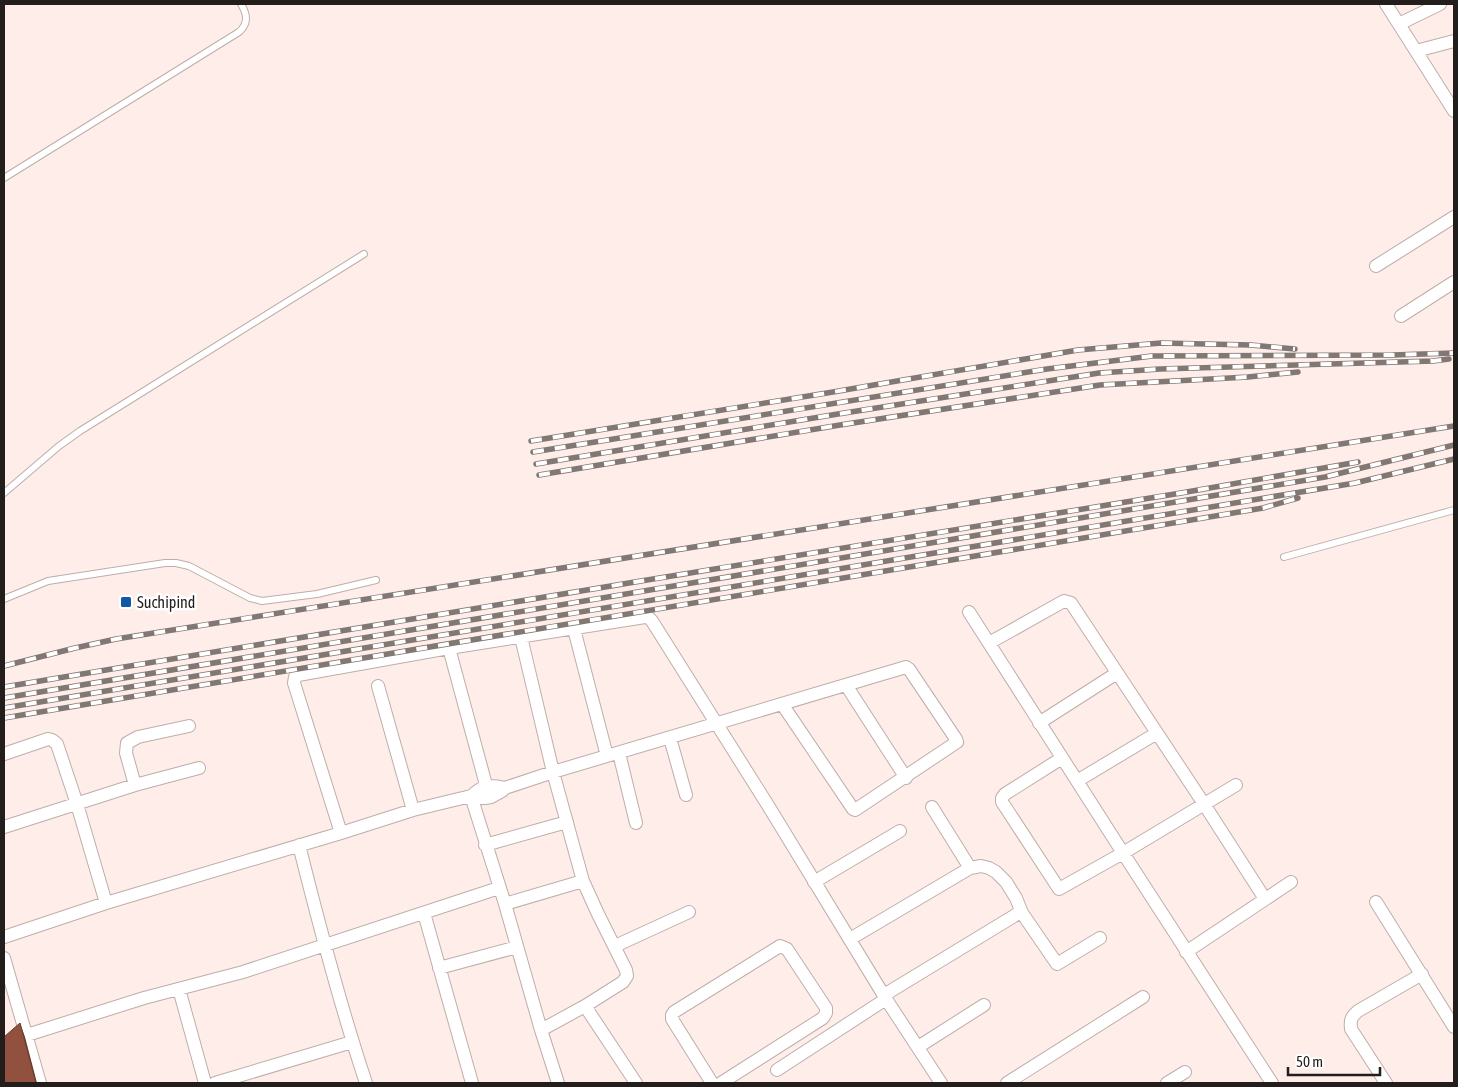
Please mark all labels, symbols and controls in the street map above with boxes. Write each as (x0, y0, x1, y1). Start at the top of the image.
place label: Suchipind (137, 593, 195, 612)
marker: Suchipind (119, 595, 133, 609)
scale bar (1288, 1044, 1380, 1076)
text: 50 m (1296, 1053, 1323, 1070)

